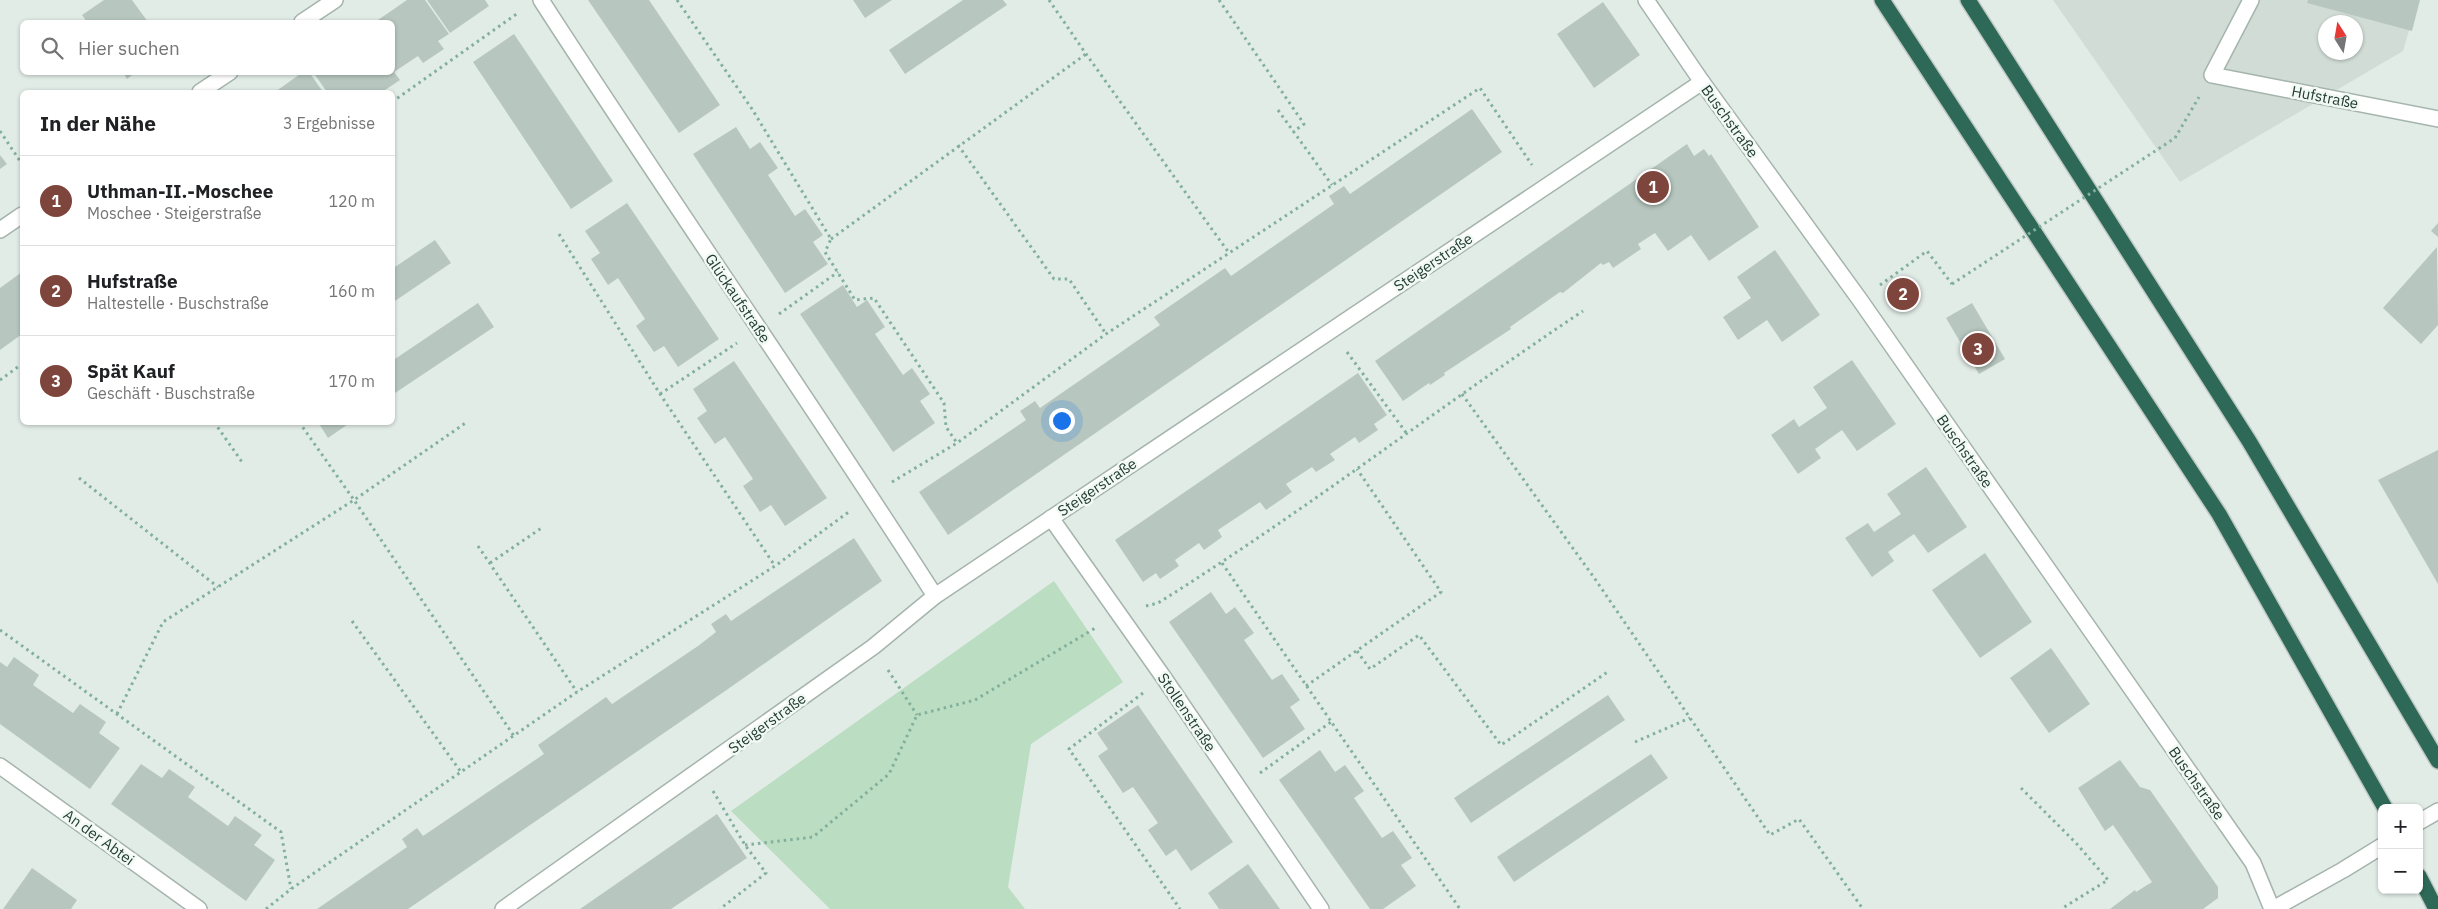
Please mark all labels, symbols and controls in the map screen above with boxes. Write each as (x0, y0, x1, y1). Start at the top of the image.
north arrow (2318, 15, 2363, 60)
search box (20, 20, 395, 75)
icon: search (38, 34, 66, 62)
text: Hier suchen (78, 36, 180, 60)
street label: Buschstraße (1697, 81, 1763, 161)
street label: Hufstraße (2290, 81, 2360, 113)
text: In der Nähe (40, 109, 156, 137)
text: 3 Ergebnisse (283, 113, 375, 133)
pin: 1 (1637, 168, 1669, 206)
text: Uthman-II.-Moschee (87, 179, 273, 203)
text: 1 (51, 191, 61, 211)
text: 120 m (328, 191, 375, 211)
text: Moschee · Steigerstraße (87, 203, 262, 223)
street label: Steigerstraße (1390, 229, 1476, 295)
street label: Glückaufstraße (701, 250, 775, 346)
text: Hufstraße (87, 269, 178, 293)
pin: 2 (1887, 275, 1919, 313)
text: 2 (51, 281, 61, 301)
text: 160 m (328, 281, 375, 301)
text: Haltestelle · Buschstraße (87, 293, 269, 313)
pin: 3 (1962, 330, 1994, 368)
text: Spät Kauf (87, 359, 175, 383)
text: 3 (51, 371, 61, 391)
text: 170 m (328, 371, 375, 391)
text: Geschäft · Buschstraße (87, 383, 255, 403)
your location (1049, 408, 1075, 434)
street label: Buschstraße (1933, 411, 1997, 491)
street label: Steigerstraße (1054, 454, 1140, 520)
street label: Stollenstraße (1154, 669, 1220, 755)
street label: Steigerstraße (725, 689, 809, 757)
street label: Buschstraße (2165, 743, 2229, 823)
map controls (2378, 804, 2423, 894)
button: + (2378, 804, 2423, 849)
street label: An der Abtei (60, 805, 138, 869)
button: − (2378, 849, 2423, 894)

